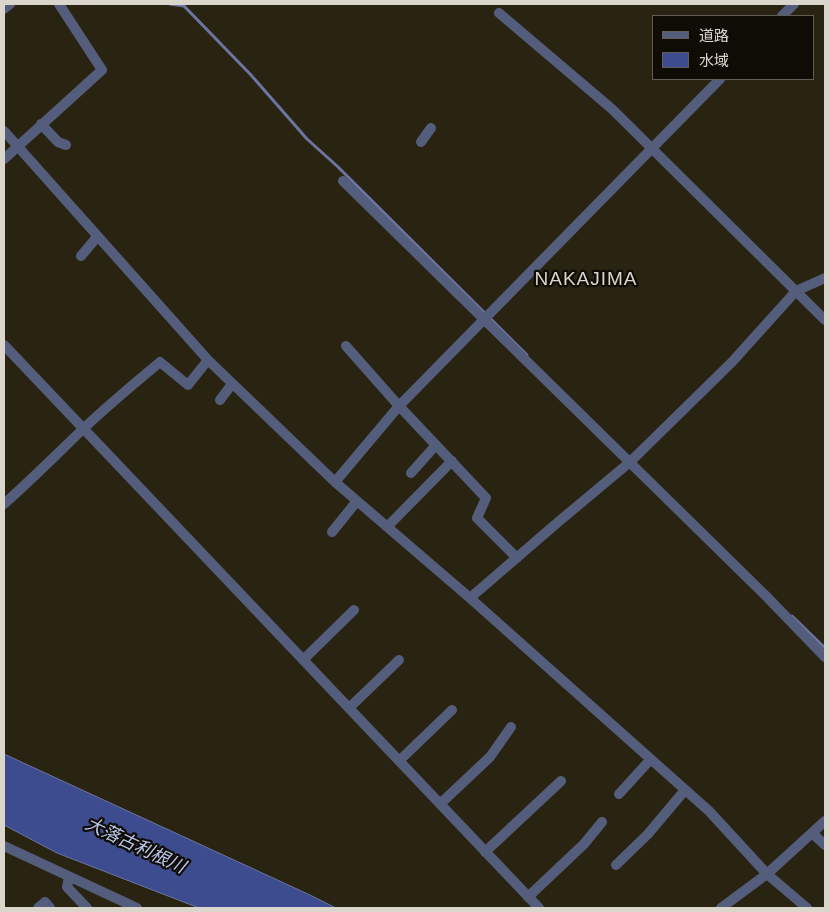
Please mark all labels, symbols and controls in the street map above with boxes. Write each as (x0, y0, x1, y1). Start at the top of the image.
legend (652, 15, 814, 80)
text: 道路 (699, 27, 729, 44)
text: 水域 (699, 52, 729, 69)
district label: NAKAJIMA (533, 269, 639, 291)
water label: 大落古利根川 (81, 813, 189, 879)

